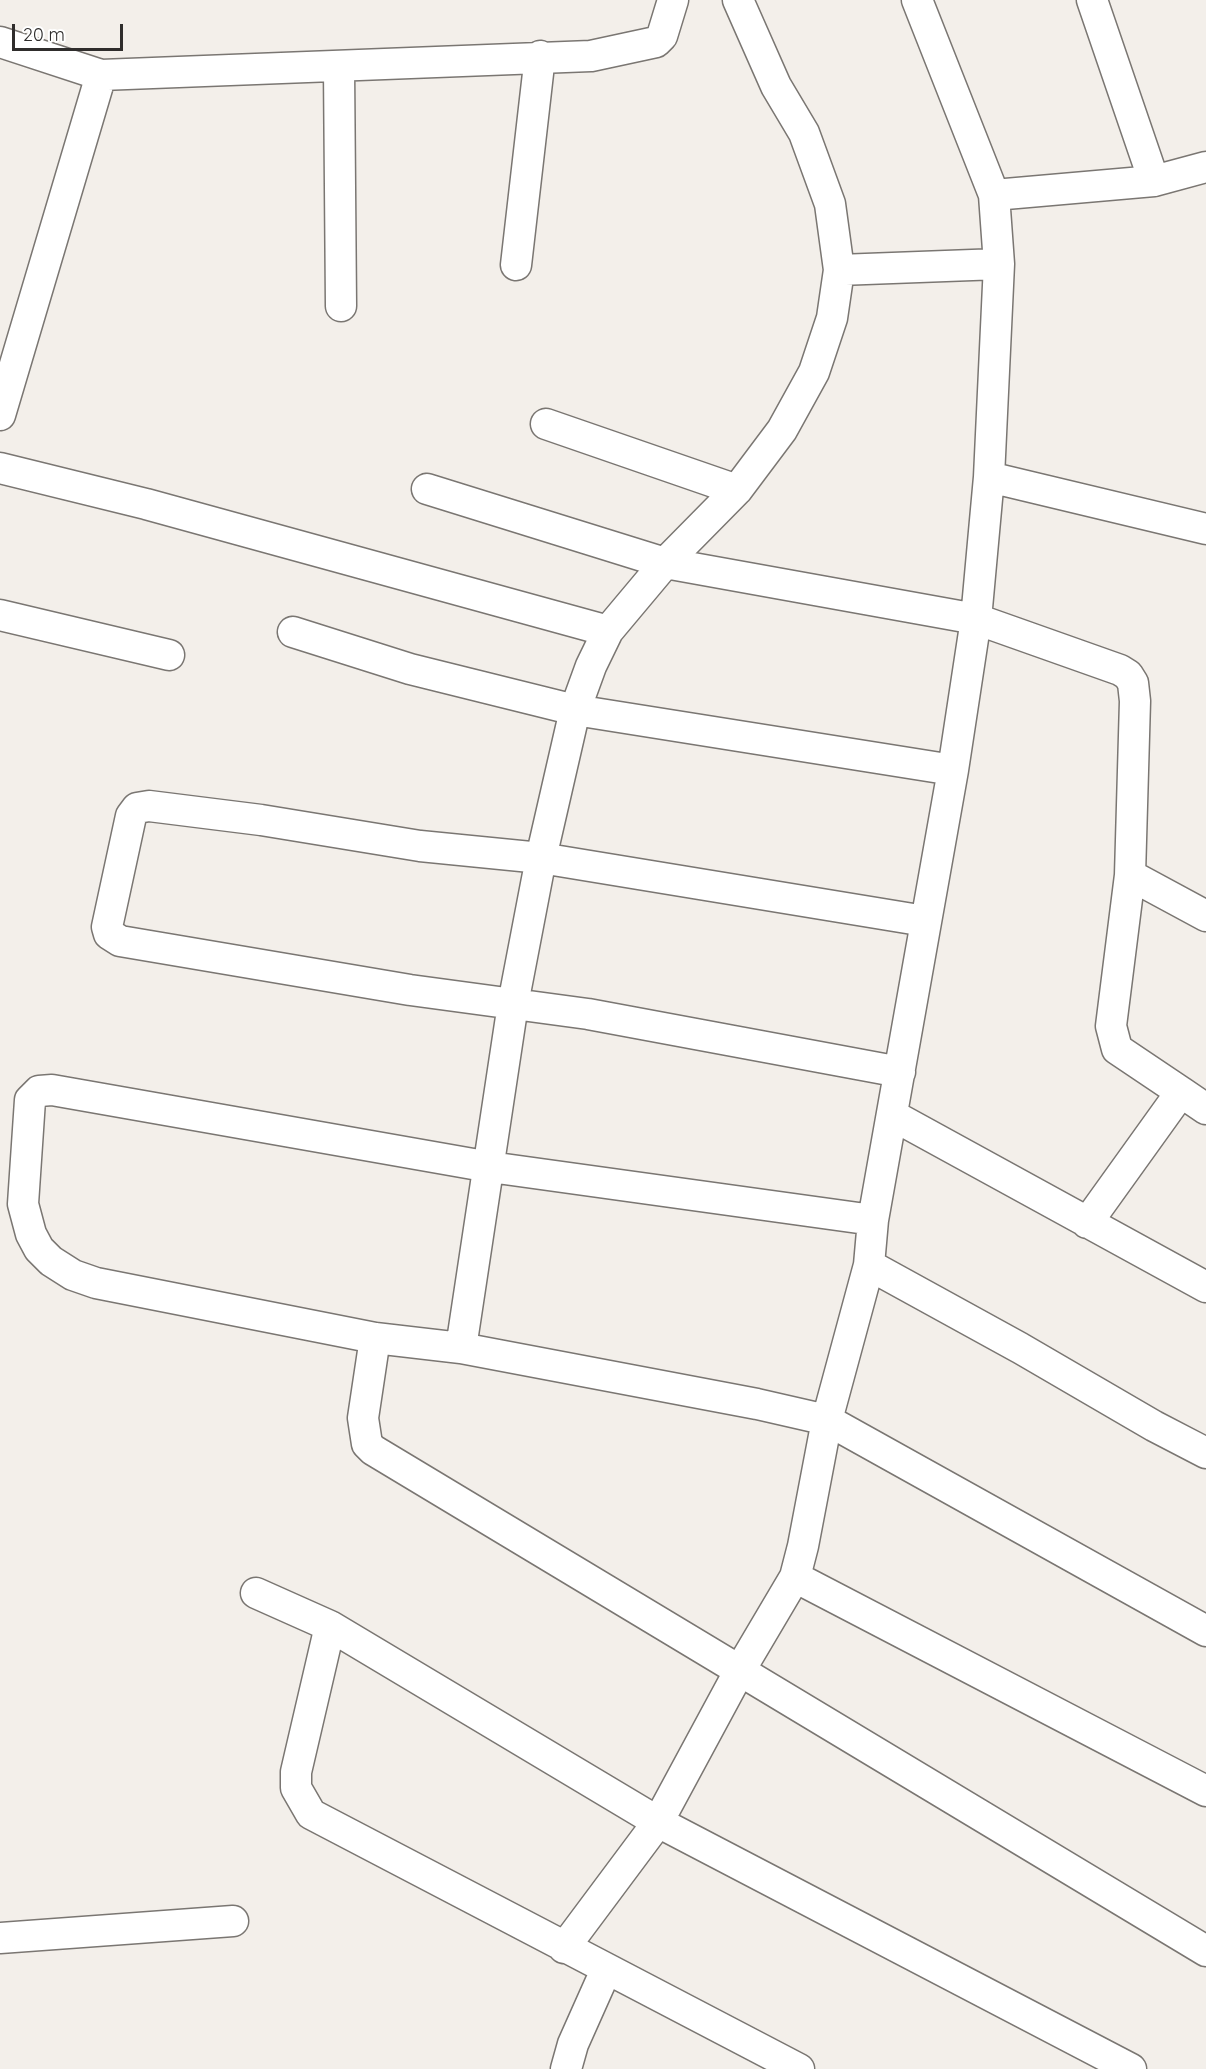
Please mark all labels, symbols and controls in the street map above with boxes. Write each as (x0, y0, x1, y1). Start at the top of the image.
scale bar (15, 12, 126, 50)
text: 20 m (23, 23, 65, 46)

